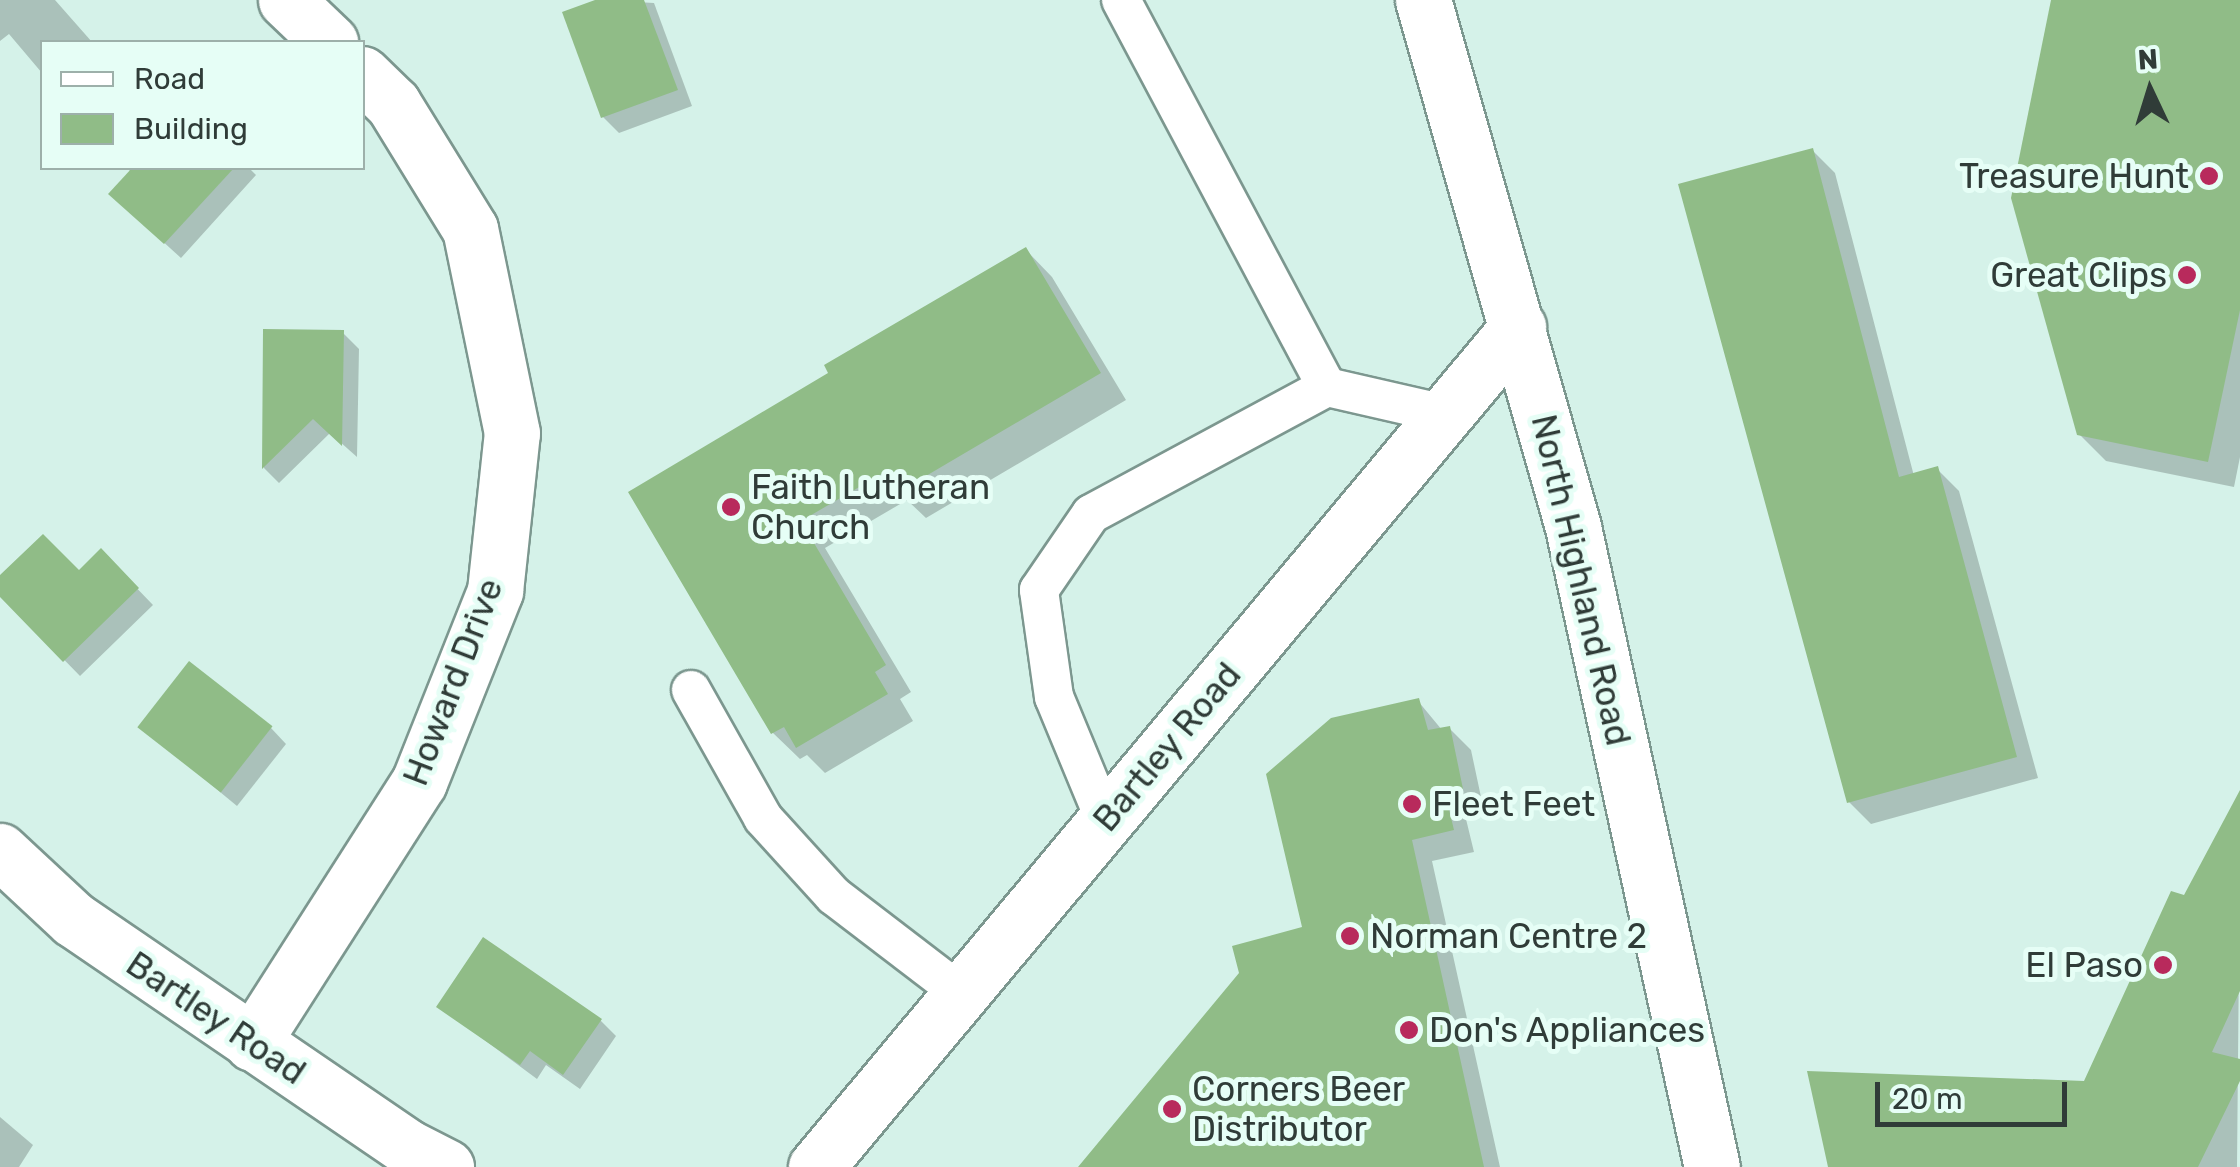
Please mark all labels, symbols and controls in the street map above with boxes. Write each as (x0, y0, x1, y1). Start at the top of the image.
legend (40, 40, 365, 170)
north arrow (2100, 40, 2200, 140)
text: N (2137, 42, 2159, 77)
text: Road (134, 61, 205, 97)
text: Building (134, 111, 248, 147)
place label: Treasure Hunt (1959, 155, 2189, 197)
marker: Treasure Hunt (2198, 165, 2220, 187)
place label: Great Clips (1990, 254, 2167, 296)
marker: Great Clips (2176, 264, 2198, 286)
street label: North Highland Road (1522, 410, 1640, 750)
place label: Faith Lutheran Church (751, 466, 990, 548)
marker: Faith Lutheran Church (720, 496, 742, 518)
street label: Howard Drive (394, 573, 512, 791)
street label: Bartley Road (1084, 654, 1250, 840)
place label: Fleet Feet (1432, 783, 1595, 825)
marker: Fleet Feet (1401, 793, 1423, 815)
place label: Norman Centre 2 (1370, 915, 1647, 957)
marker: Norman Centre 2 (1339, 925, 1361, 947)
street label: Bartley Road (118, 942, 314, 1094)
place label: El Paso (2025, 944, 2143, 986)
marker: El Paso (2152, 954, 2174, 976)
place label: Don's Appliances (1429, 1009, 1706, 1051)
marker: Don's Appliances (1398, 1019, 1420, 1041)
scale bar (1880, 1062, 2072, 1124)
place label: Corners Beer Distributor (1192, 1068, 1405, 1150)
text: 20 m (1892, 1081, 1963, 1117)
marker: Corners Beer Distributor (1161, 1098, 1183, 1120)

